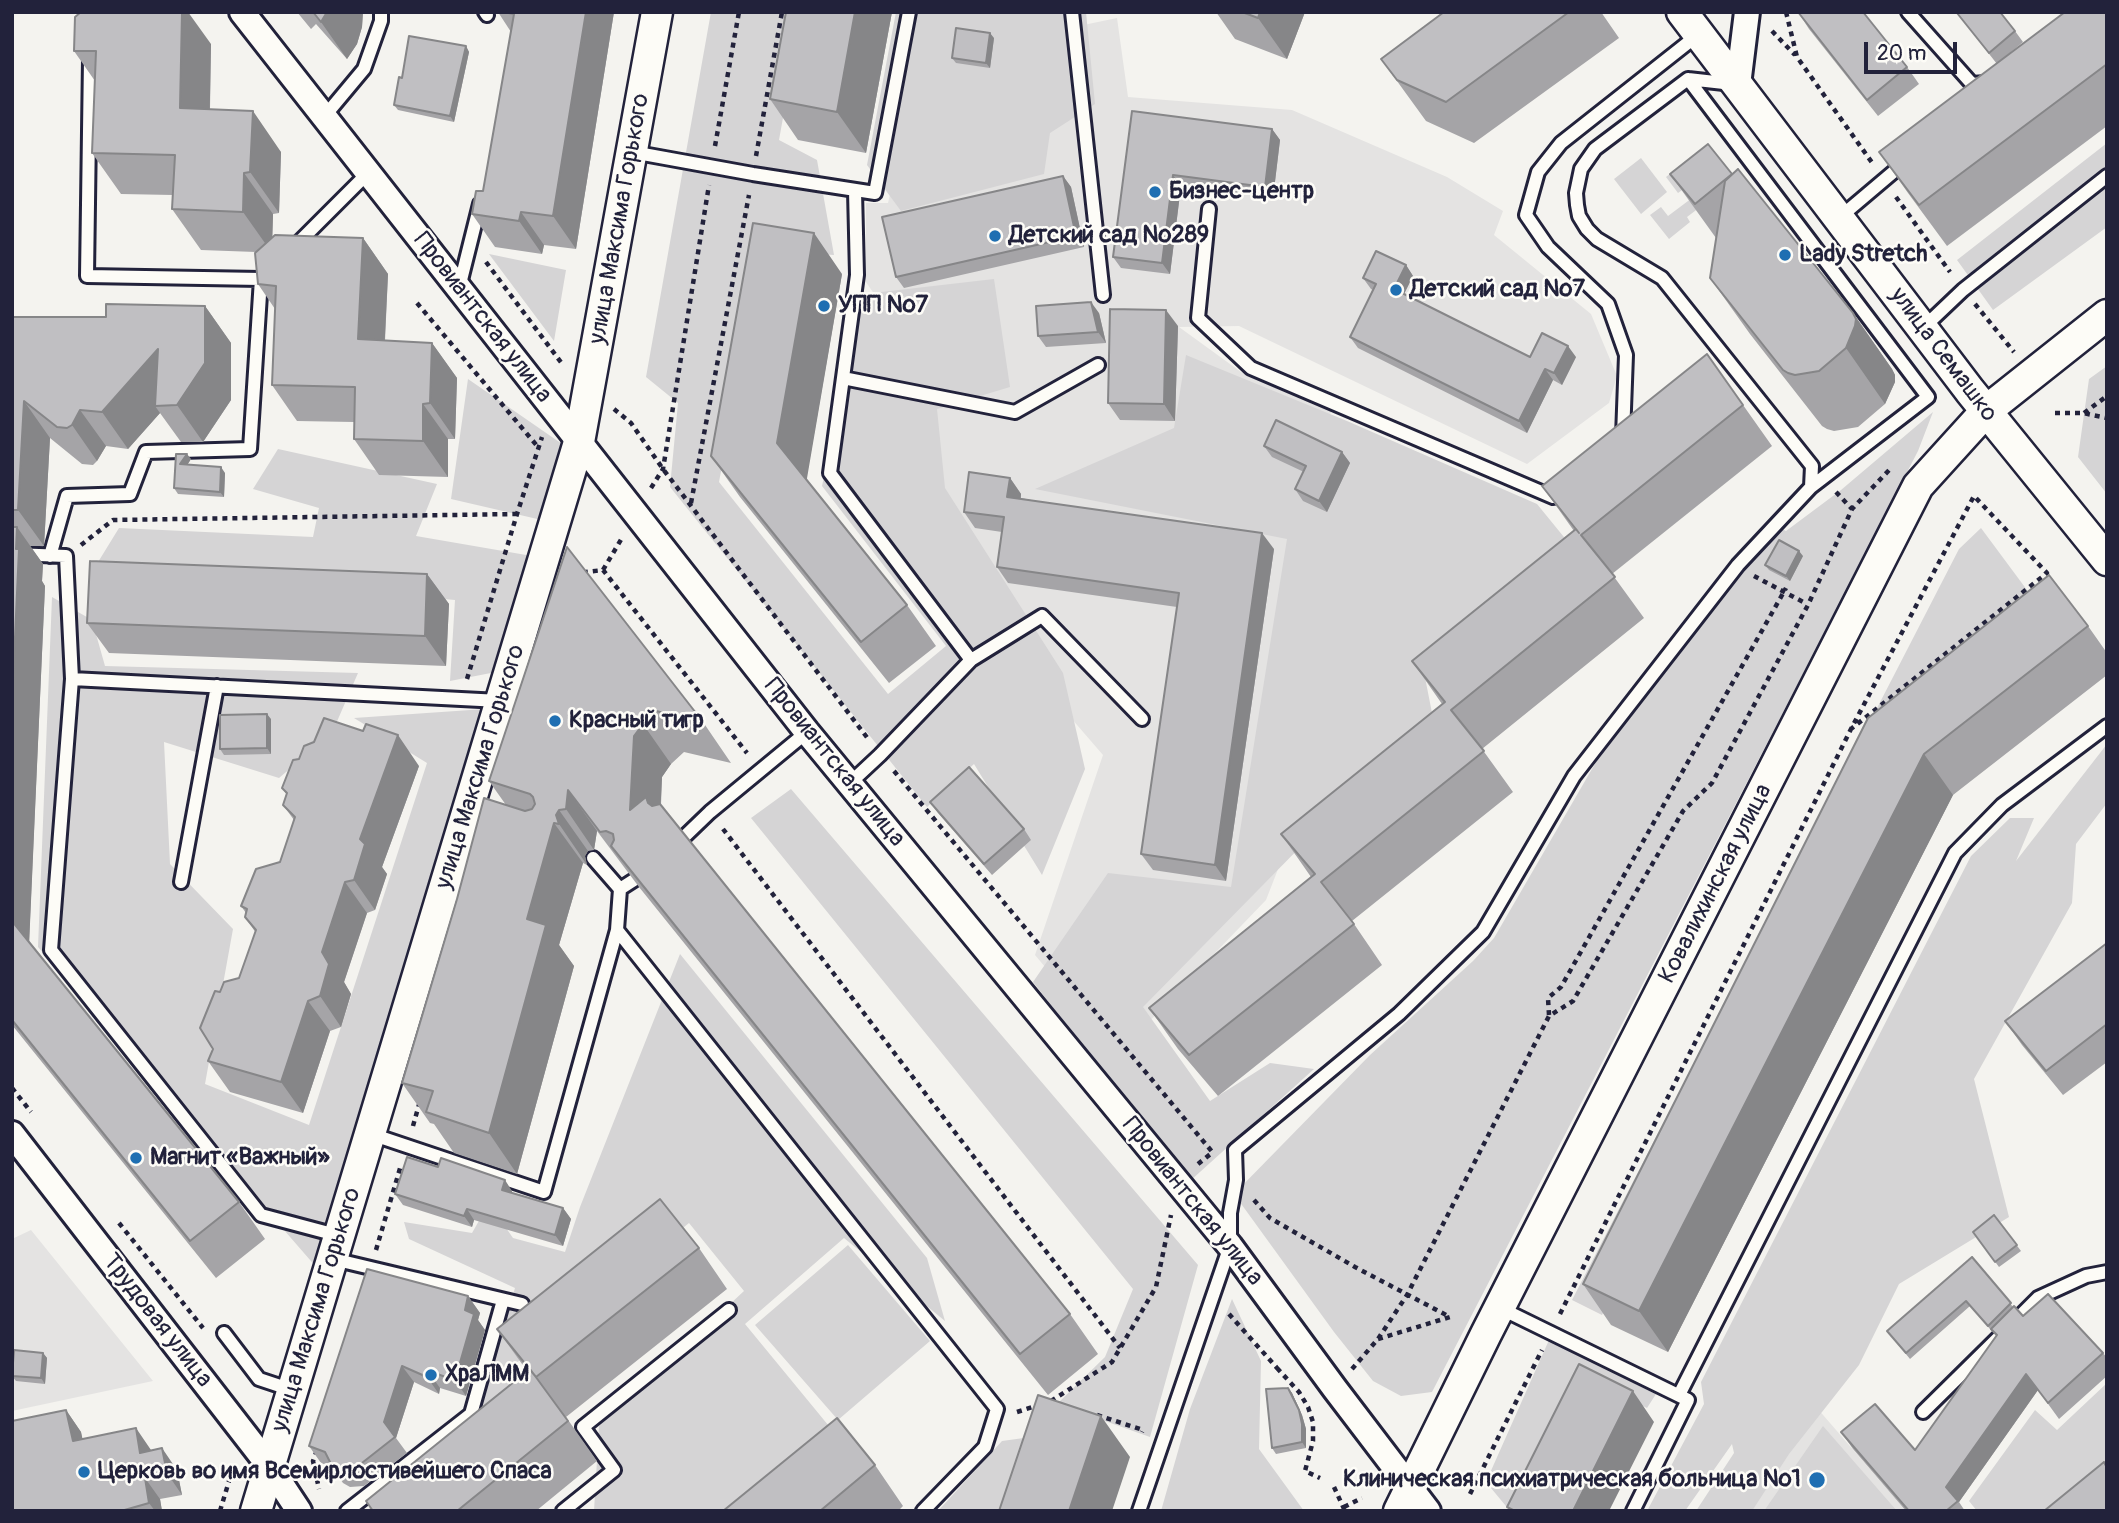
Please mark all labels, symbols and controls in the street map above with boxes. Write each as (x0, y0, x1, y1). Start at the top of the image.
scale bar (1867, 28, 1960, 72)
text: 20 m (1877, 40, 1926, 67)
street label: улица Максима Горького (584, 91, 656, 347)
place label: Бизнес-центр (1169, 178, 1314, 206)
marker: Бизнес-центр (1147, 184, 1163, 200)
place label: Детский сад №289 (1009, 222, 1209, 250)
street label: Провиантская улица (407, 227, 557, 409)
marker: Детский сад №289 (987, 228, 1003, 244)
place label: Lady Stretch (1799, 241, 1928, 269)
marker: Lady Stretch (1777, 247, 1793, 263)
place label: Детский сад №7 (1410, 276, 1585, 304)
marker: Детский сад №7 (1388, 282, 1404, 298)
street label: улица Семашко (1883, 282, 2003, 428)
place label: УПП №7 (838, 292, 928, 320)
marker: УПП №7 (816, 298, 832, 314)
street label: улица Максима Горького (430, 641, 532, 893)
street label: Провиантская улица (757, 673, 911, 853)
place label: Красный тигр (569, 707, 704, 735)
marker: Красный тигр (547, 713, 563, 729)
street label: Ковалихинская улица (1653, 780, 1779, 988)
street label: Провиантская улица (1115, 1112, 1269, 1292)
place label: Магнит «Важный» (150, 1144, 330, 1172)
marker: Магнит «Важный» (128, 1150, 144, 1166)
street label: улица Максима Горького (266, 1184, 368, 1436)
street label: Трудовая улица (96, 1249, 218, 1393)
place label: ХраЛММ (445, 1361, 529, 1389)
marker: ХраЛММ (423, 1367, 439, 1383)
place label: Церковь во имя Всемирлостивейшего Спаса (98, 1458, 552, 1486)
marker: Церковь во имя Всемирлостивейшего Спаса (76, 1464, 92, 1480)
place label: Клиническая психиатрическая больница №1 (1343, 1466, 1801, 1494)
marker: Клиническая психиатрическая больница №1 (1807, 1470, 1827, 1490)

